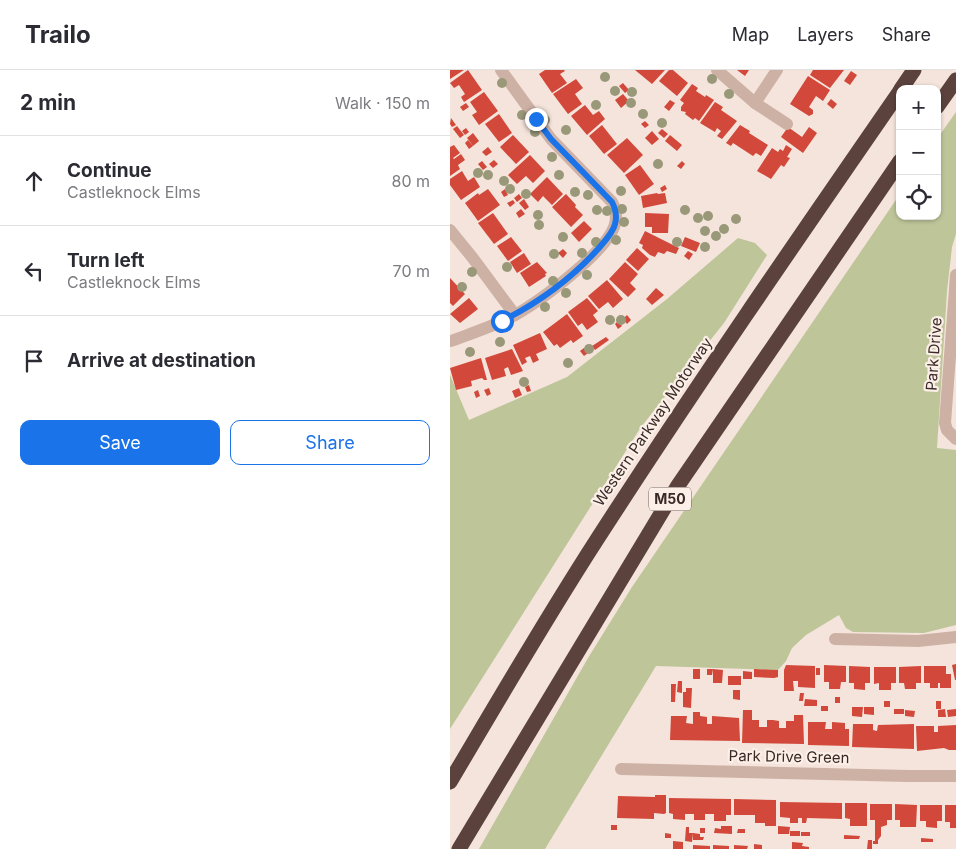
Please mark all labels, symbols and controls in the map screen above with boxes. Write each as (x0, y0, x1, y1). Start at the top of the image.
text: Trailo (25, 20, 91, 49)
text: Map (732, 24, 769, 45)
text: Layers (797, 24, 854, 45)
text: Share (882, 24, 931, 45)
map controls (896, 85, 941, 220)
button: + (896, 85, 941, 130)
text: 2 min (20, 90, 76, 115)
text: Walk · 150 m (335, 93, 430, 113)
route end (525, 108, 548, 131)
button: − (896, 130, 941, 175)
text: Continue (67, 159, 152, 182)
icon: ahead (20, 167, 48, 195)
text: 80 m (391, 171, 430, 191)
button: locate (896, 175, 941, 220)
text: Castleknock Elms (67, 182, 201, 202)
text: Turn left (67, 249, 145, 272)
icon: left (20, 257, 48, 285)
text: 70 m (393, 261, 430, 281)
text: Castleknock Elms (67, 272, 201, 292)
route start (491, 310, 514, 333)
street label: Park Drive (921, 317, 946, 391)
street label: Western Parkway Motorway (589, 333, 717, 510)
icon: arrive (20, 347, 48, 375)
text: Arrive at destination (67, 349, 256, 372)
button: Save (20, 420, 220, 465)
button: Share (230, 420, 430, 465)
road number: M50 (649, 488, 691, 510)
street label: Park Drive Green (728, 746, 850, 767)

